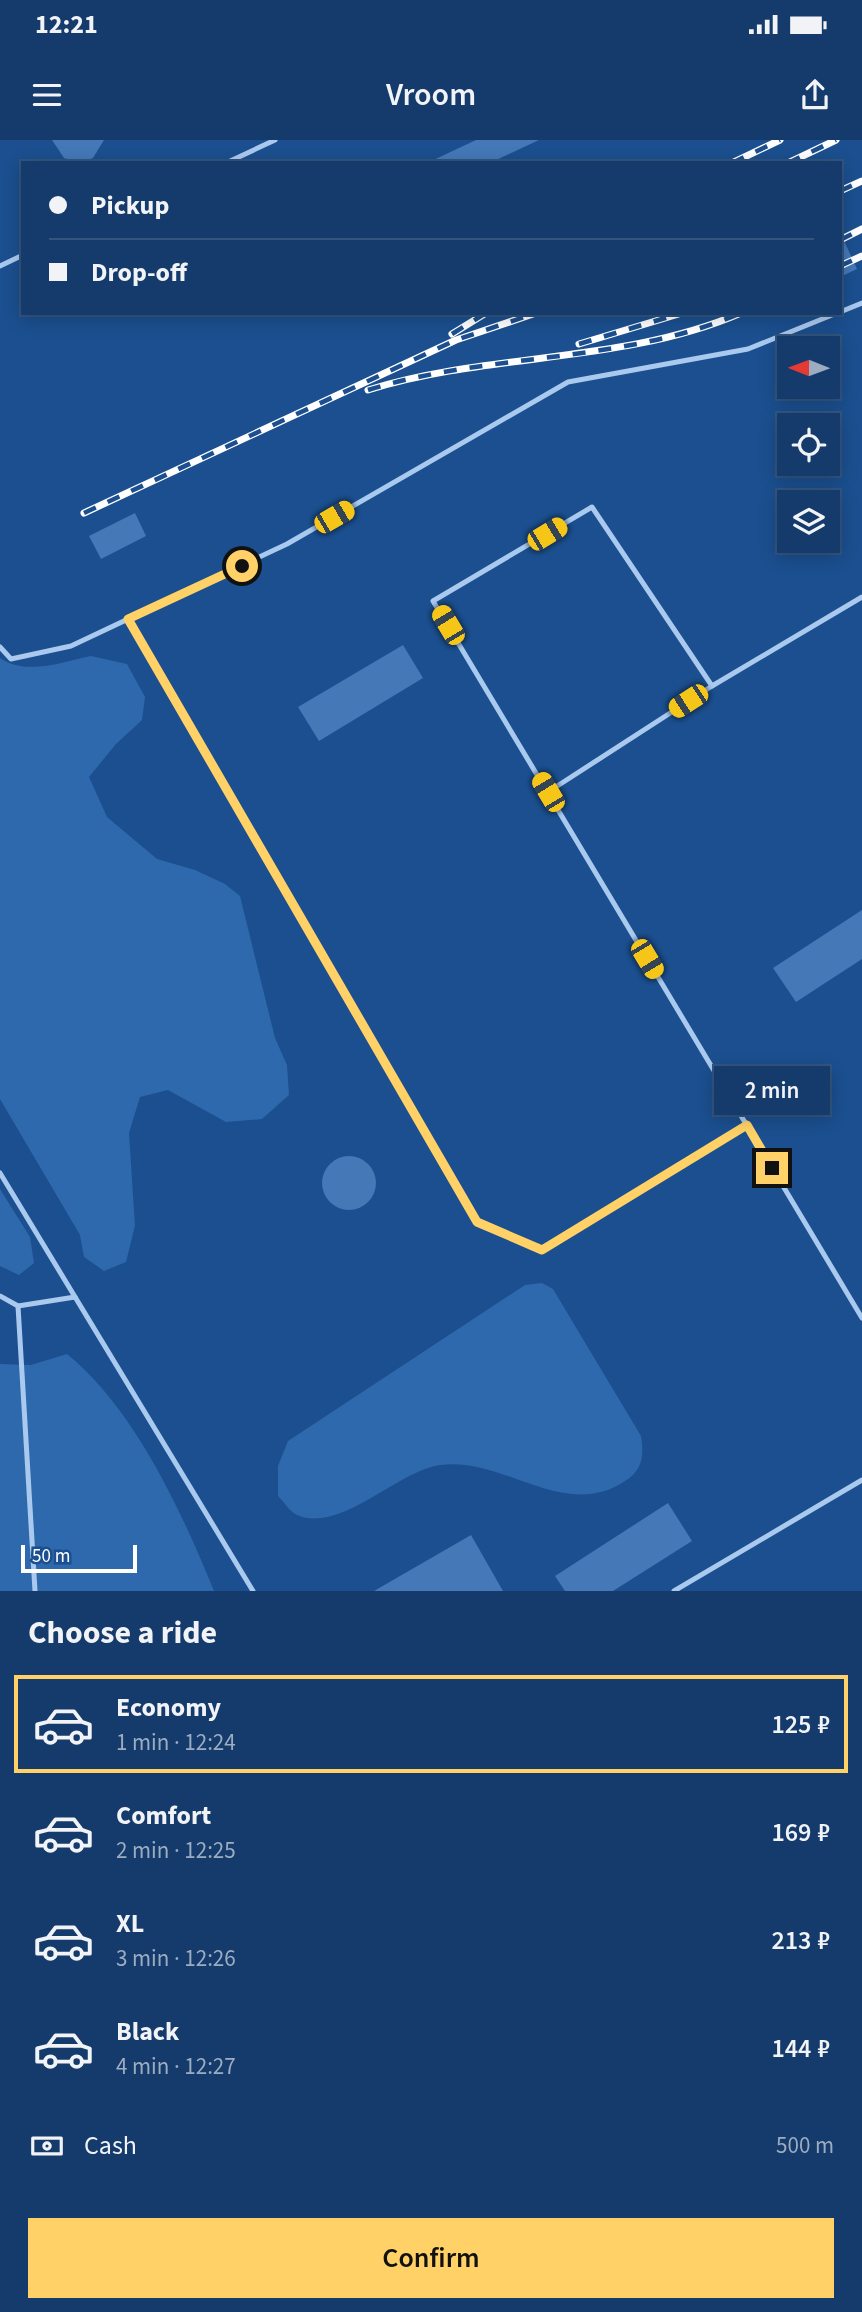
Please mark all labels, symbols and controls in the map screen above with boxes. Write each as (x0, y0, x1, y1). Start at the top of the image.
text: 12:21 (35, 6, 98, 43)
text: Vroom (386, 72, 476, 118)
icon: menu (28, 76, 66, 114)
icon: share (796, 76, 834, 114)
text: Pickup (91, 187, 169, 224)
text: Drop-off (91, 254, 187, 291)
north arrow (777, 336, 840, 399)
map controls (777, 336, 840, 553)
button: locate (777, 413, 840, 476)
button: layers (777, 490, 840, 553)
car (311, 497, 358, 537)
car (524, 514, 571, 554)
route start (226, 550, 258, 582)
car (429, 602, 468, 648)
car (665, 681, 712, 721)
car (529, 769, 568, 815)
car (628, 936, 667, 982)
callout: 2 min (714, 1066, 830, 1116)
text: 2 min (745, 1074, 799, 1107)
route end (756, 1152, 788, 1184)
scale bar (21, 1542, 136, 1574)
text: 50 m (32, 1543, 70, 1570)
text: Choose a ride (28, 1610, 217, 1656)
text: Economy (116, 1689, 221, 1726)
icon: car (32, 1693, 95, 1756)
text: 125 ₽ (771, 1706, 830, 1743)
text: 1 min · 12:24 (116, 1726, 236, 1759)
text: Comfort (116, 1797, 211, 1834)
icon: car (32, 1801, 95, 1864)
text: 169 ₽ (771, 1814, 830, 1851)
text: 2 min · 12:25 (116, 1834, 236, 1867)
text: XL (116, 1905, 144, 1942)
icon: car (32, 1909, 95, 1972)
text: 213 ₽ (771, 1922, 830, 1959)
text: 3 min · 12:26 (116, 1942, 236, 1975)
text: Black (116, 2013, 179, 2050)
icon: car (32, 2017, 95, 2080)
text: 144 ₽ (771, 2030, 830, 2067)
text: 4 min · 12:27 (116, 2050, 236, 2083)
icon: cash (28, 2127, 66, 2165)
text: Cash (84, 2127, 137, 2164)
text: 500 m (776, 2129, 834, 2162)
button: Confirm (28, 2218, 834, 2298)

